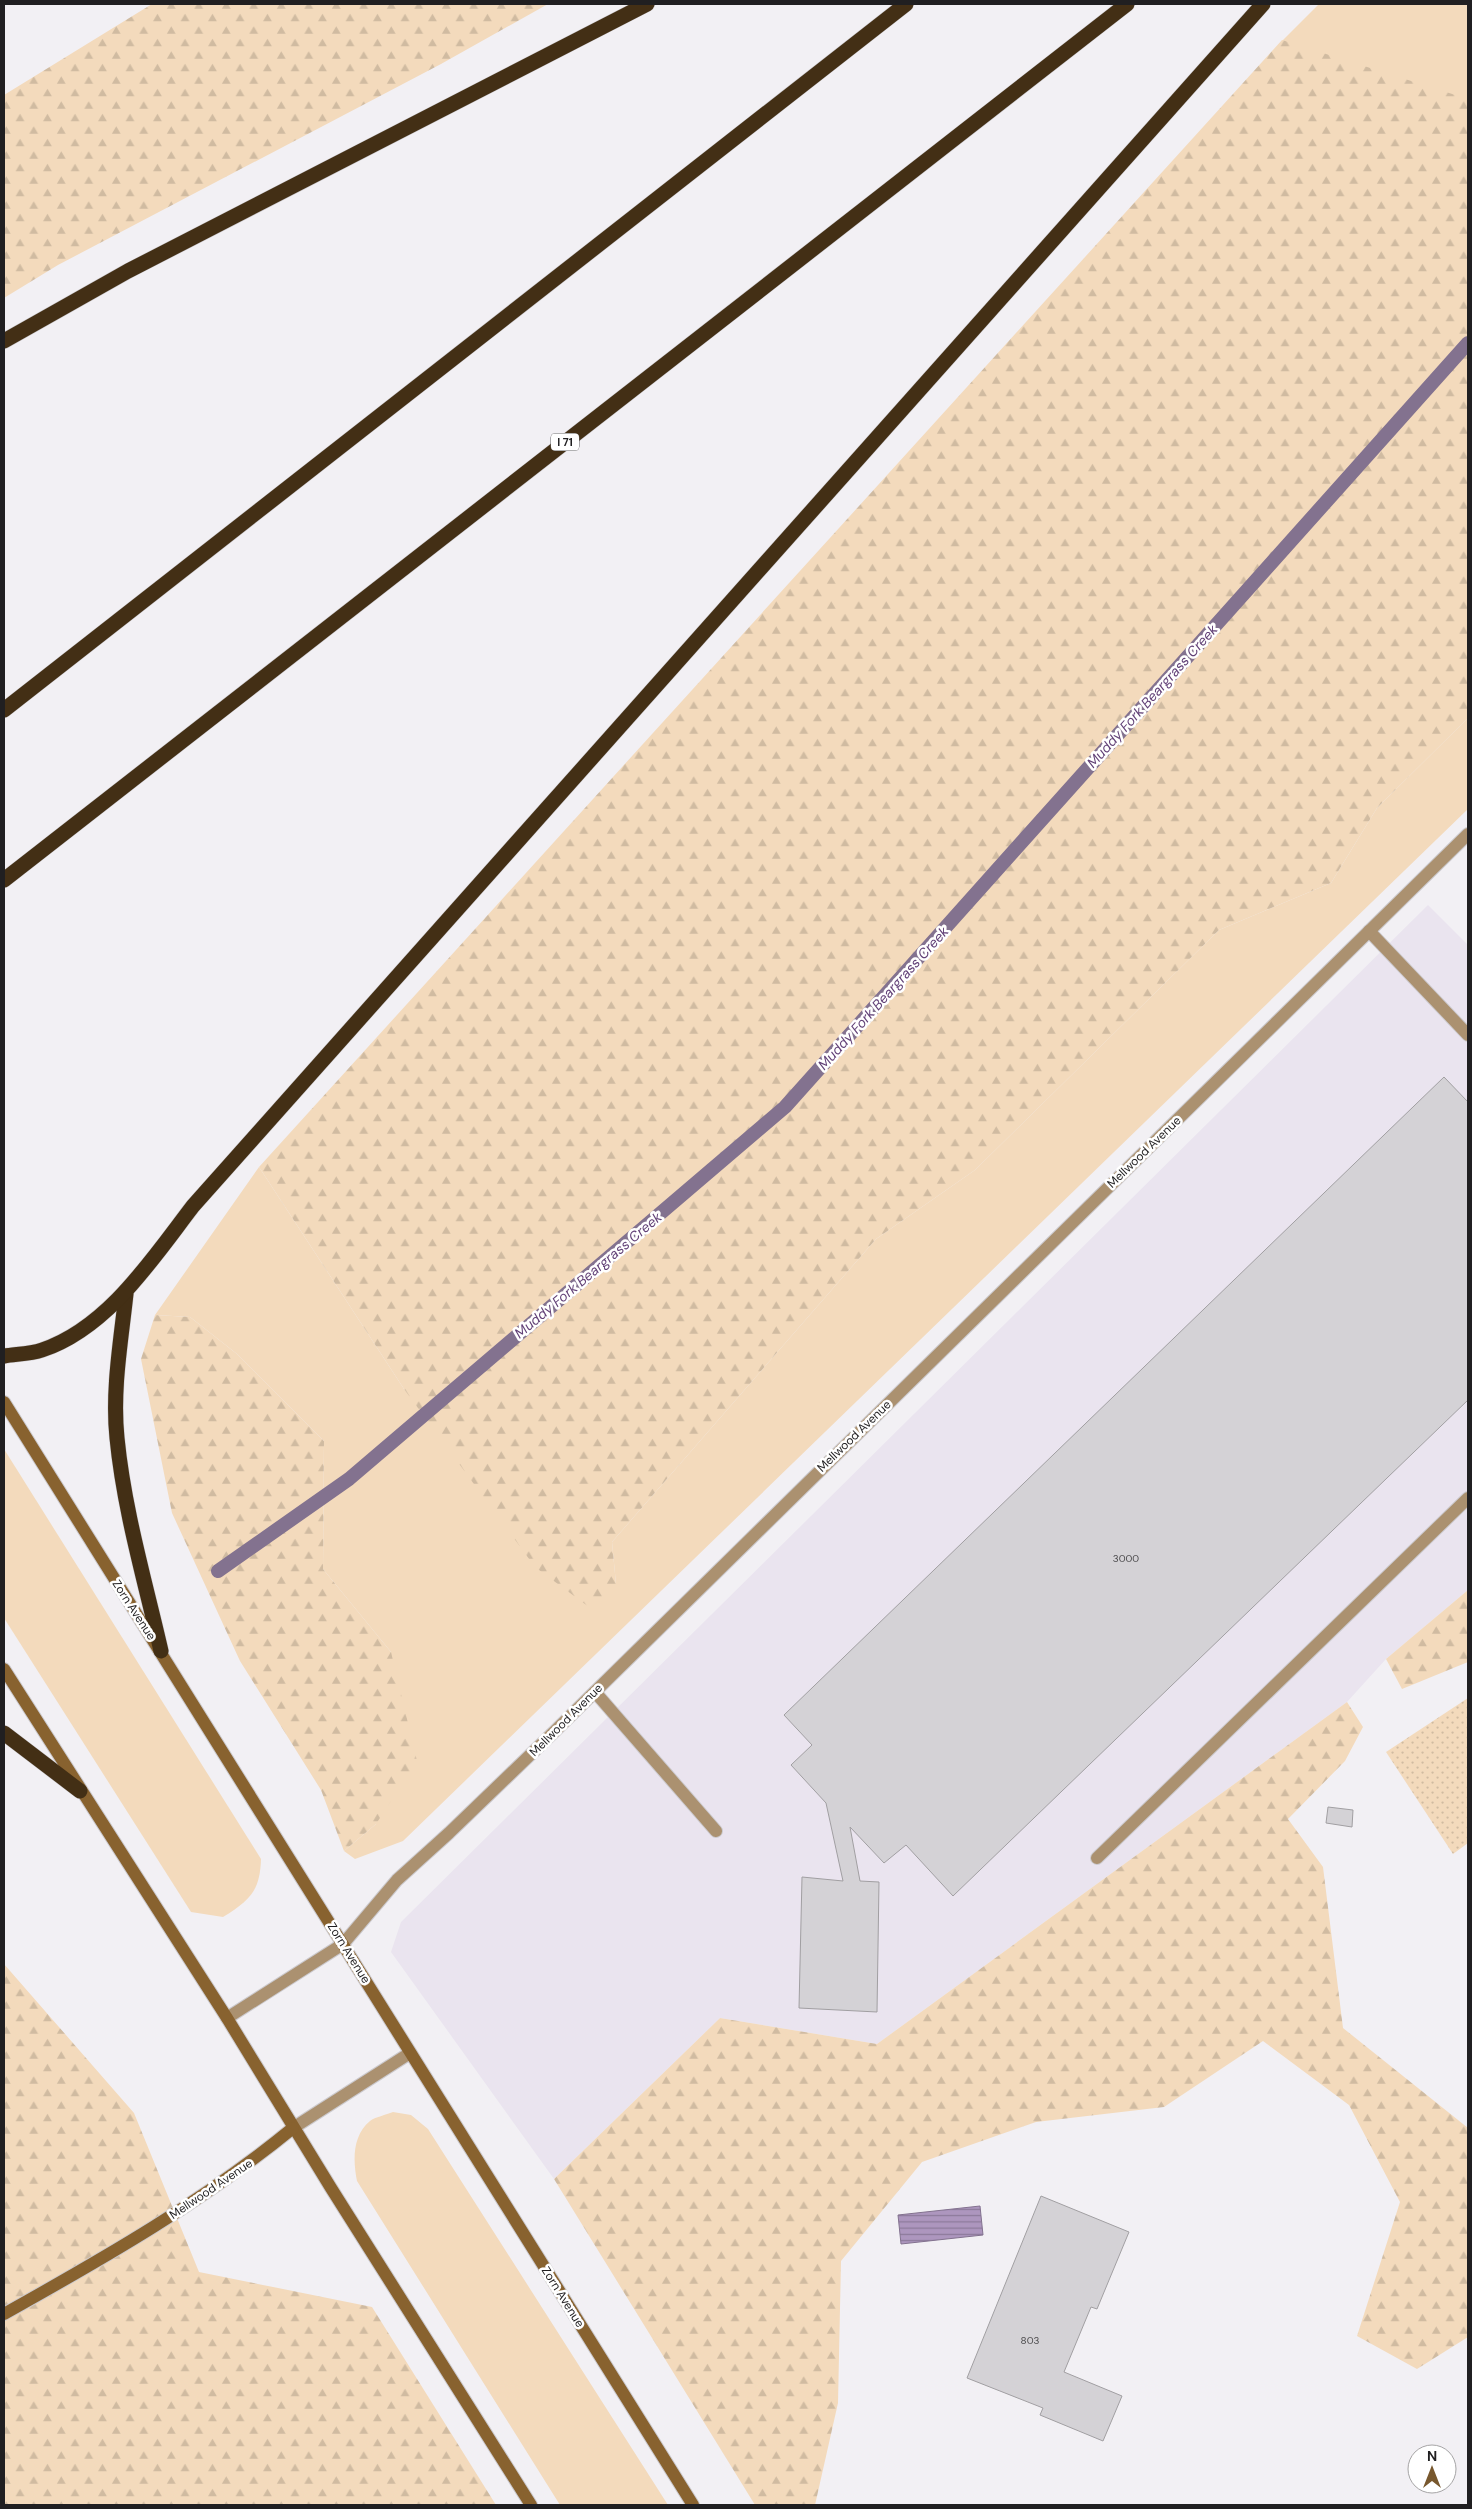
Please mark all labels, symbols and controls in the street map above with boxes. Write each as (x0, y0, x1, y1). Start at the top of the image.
road number: I 71 (551, 434, 579, 451)
water label: Muddy Fork Beargrass Creek (1083, 620, 1222, 771)
water label: Muddy Fork Beargrass Creek (814, 922, 953, 1073)
street label: Mellwood Avenue (1104, 1112, 1185, 1191)
water label: Muddy Fork Beargrass Creek (511, 1207, 666, 1342)
street label: Mellwood Avenue (814, 1396, 895, 1475)
house number: 3000 (1113, 1552, 1139, 1565)
street label: Zorn Avenue (109, 1577, 160, 1643)
street label: Mellwood Avenue (526, 1680, 606, 1760)
street label: Zorn Avenue (324, 1920, 374, 1987)
street label: Mellwood Avenue (166, 2155, 256, 2223)
street label: Zorn Avenue (538, 2264, 588, 2331)
house number: 803 (1021, 2334, 1039, 2347)
north arrow (1407, 2444, 1457, 2494)
text: N (1427, 2447, 1437, 2465)

